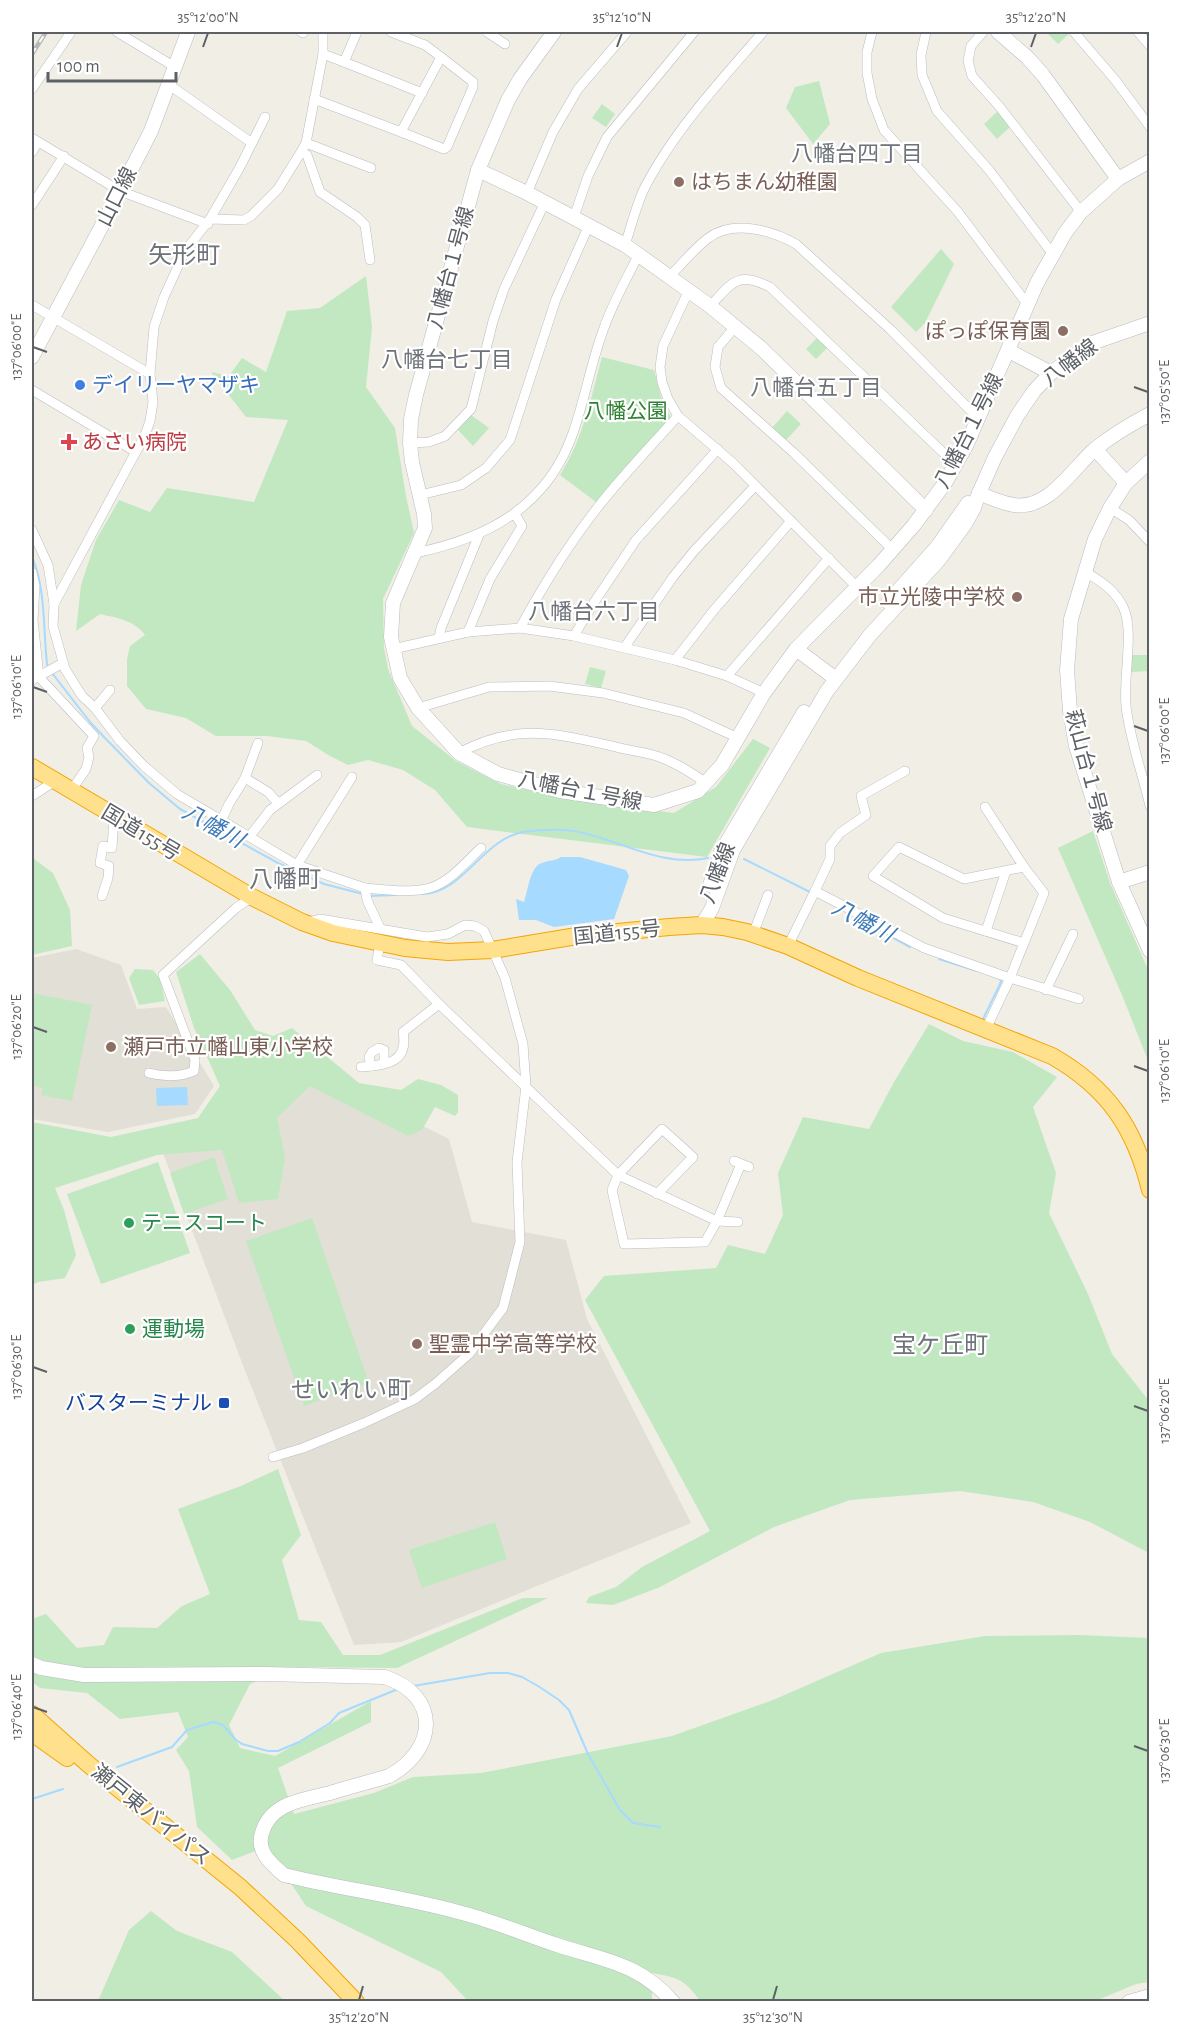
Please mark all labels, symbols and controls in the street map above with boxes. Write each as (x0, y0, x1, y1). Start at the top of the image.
text: 35°12'00"N (177, 10, 239, 25)
text: 35°12'10"N (593, 10, 651, 25)
text: 35°12'20"N (1006, 10, 1066, 25)
scale bar (48, 45, 176, 83)
text: 100 m (57, 58, 100, 76)
district label: 八幡台四丁目 (791, 142, 923, 165)
street label: 山口線 (92, 164, 141, 230)
place label: はちまん幼稚園 (691, 171, 838, 193)
marker: はちまん幼稚園 (672, 175, 686, 189)
street label: 八幡台１号線 (424, 204, 477, 332)
district label: 矢形町 (148, 242, 220, 268)
text: 137°06'00"E (9, 314, 24, 380)
place label: ぽっぽ保育園 (925, 319, 1051, 342)
marker: ぽっぽ保育園 (1056, 324, 1070, 338)
street label: 八幡線 (1038, 335, 1101, 390)
district label: 八幡台七丁目 (381, 348, 513, 371)
text: 137°05'50"E (1157, 360, 1172, 424)
street label: 八幡台１号線 (930, 370, 1007, 492)
place label: デイリーヤマザキ (92, 374, 260, 396)
district label: 八幡台五丁目 (750, 376, 882, 399)
marker: デイリーヤマザキ (73, 378, 87, 392)
park label: 八幡公園 (584, 400, 668, 422)
place label: あさい病院 (82, 431, 187, 453)
marker: あさい病院 (60, 433, 78, 451)
place label: 市立光陵中学校 (858, 586, 1005, 608)
marker: 市立光陵中学校 (1010, 590, 1024, 604)
district label: 八幡台六丁目 (528, 600, 660, 623)
text: 137°06'10"E (9, 655, 24, 719)
text: 137°06'00"E (1157, 698, 1172, 764)
street label: 萩山台１号線 (1062, 707, 1115, 835)
street label: 八幡台１号線 (516, 768, 644, 813)
water label: 八幡川 (179, 800, 249, 853)
street label: 国道155号 (98, 801, 185, 865)
street label: 八幡線 (696, 839, 739, 906)
district label: 八幡町 (249, 866, 321, 892)
water label: 八幡川 (829, 895, 900, 947)
street label: 国道155号 (572, 917, 662, 948)
text: 137°06'20"E (9, 994, 24, 1060)
place label: 瀬戸市立幡山東小学校 (123, 1036, 333, 1058)
text: 137°06'10"E (1157, 1039, 1172, 1103)
marker: 瀬戸市立幡山東小学校 (104, 1040, 118, 1054)
place label: テニスコート (141, 1213, 267, 1234)
marker: テニスコート (122, 1216, 136, 1230)
place label: 運動場 (142, 1318, 205, 1340)
marker: 運動場 (123, 1322, 137, 1336)
place label: 聖霊中学高等学校 (429, 1333, 597, 1355)
district label: 宝ケ丘町 (892, 1333, 988, 1358)
text: 137°06'30"E (9, 1335, 24, 1399)
marker: 聖霊中学高等学校 (410, 1337, 424, 1351)
district label: せいれい町 (291, 1378, 411, 1403)
text: 137°06'20"E (1157, 1378, 1172, 1444)
place label: バスターミナル (65, 1392, 212, 1414)
marker: バスターミナル (217, 1396, 231, 1410)
text: 137°06'40"E (9, 1674, 24, 1740)
text: 137°06'30"E (1157, 1719, 1172, 1783)
street label: 瀬戸東バイパス (87, 1760, 215, 1869)
text: 35°12'20"N (329, 2010, 389, 2025)
text: 35°12'30"N (743, 2010, 803, 2025)

